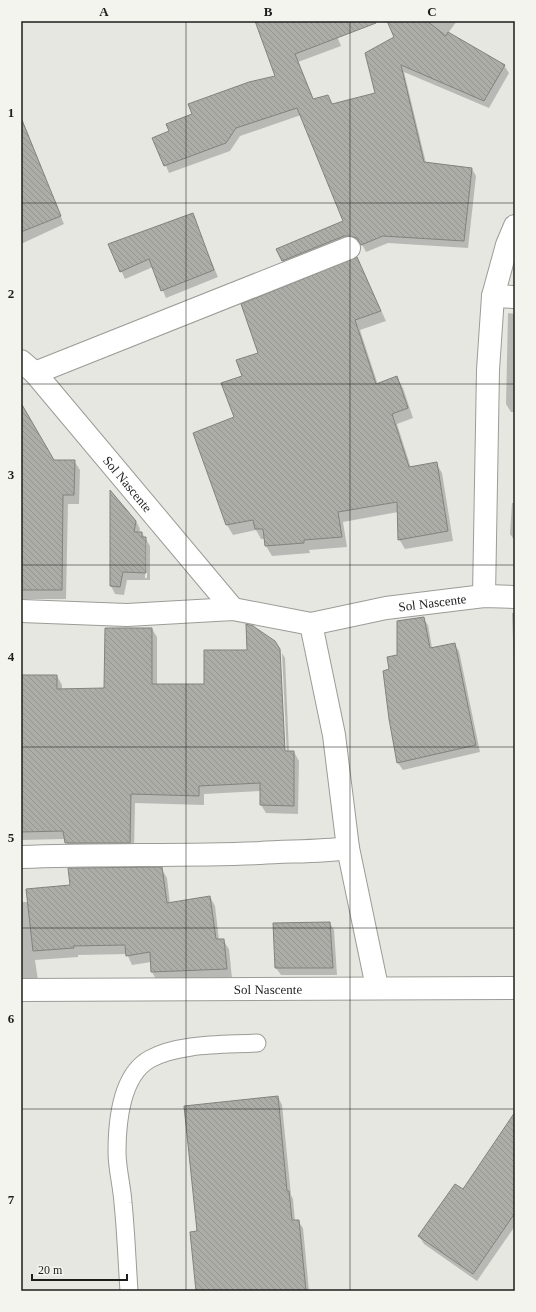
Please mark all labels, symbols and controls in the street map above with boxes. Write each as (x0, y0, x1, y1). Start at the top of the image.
text: A (99, 4, 109, 19)
text: B (264, 4, 273, 19)
text: C (427, 4, 437, 19)
text: 1 (8, 105, 14, 120)
text: 2 (8, 286, 14, 301)
street label: Sol Nascente (100, 453, 156, 515)
text: 3 (8, 467, 15, 482)
street label: Sol Nascente (397, 591, 467, 614)
text: 4 (8, 649, 15, 664)
text: 5 (8, 830, 15, 845)
street label: Sol Nascente (234, 981, 302, 997)
text: 6 (8, 1011, 15, 1026)
text: 7 (8, 1192, 15, 1207)
scale bar (32, 1256, 127, 1282)
text: 20 m (38, 1263, 63, 1277)

